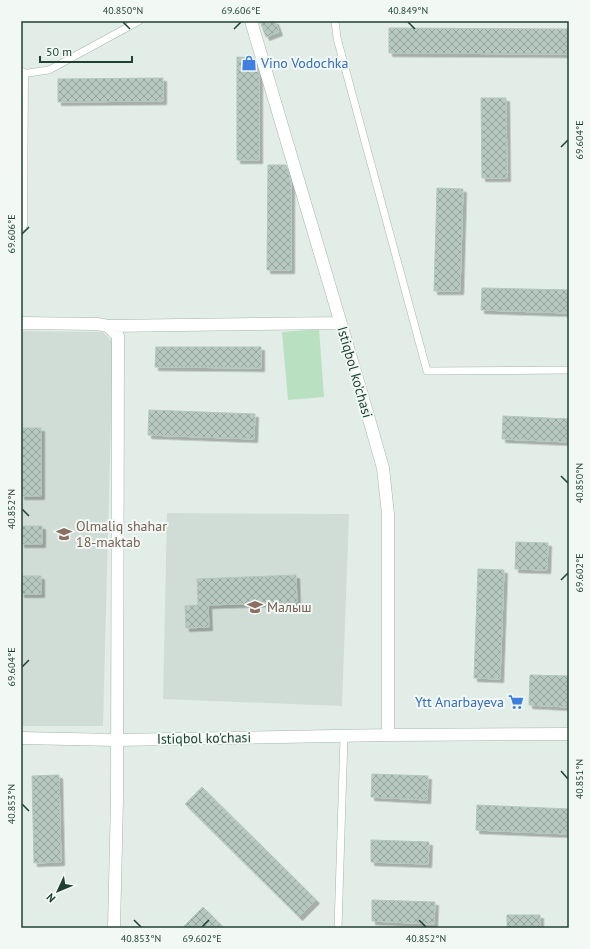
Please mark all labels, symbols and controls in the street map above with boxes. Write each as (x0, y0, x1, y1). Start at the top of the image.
text: 40.850°N (103, 4, 143, 17)
text: 69.606°E (222, 4, 261, 17)
text: 40.849°N (388, 4, 428, 17)
scale bar (40, 38, 132, 64)
text: 50 m (46, 44, 72, 59)
shop icon: Vino Vodochka (240, 54, 258, 72)
place label: Vino Vodochka (260, 54, 349, 72)
text: 69.604°E (573, 121, 586, 160)
text: 69.606°E (5, 215, 18, 254)
street label: Istiqbol ko'chasi (333, 324, 377, 420)
text: 40.850°N (573, 463, 586, 503)
text: 40.852°N (5, 489, 18, 529)
place label: Olmaliq shahar 18-maktab (76, 517, 167, 551)
school or university icon: Olmaliq shahar 18-maktab (55, 525, 73, 543)
text: 69.602°E (573, 554, 586, 593)
school or university icon: Малыш (246, 598, 264, 616)
place label: Малыш (267, 598, 312, 616)
text: 69.604°E (5, 648, 18, 687)
place label: Ytt Anarbayeva (415, 693, 504, 711)
supermarket icon: Ytt Anarbayeva (507, 693, 525, 711)
street label: Istiqbol ko'chasi (157, 728, 251, 748)
text: 40.851°N (573, 759, 586, 799)
text: 40.853°N (5, 784, 18, 824)
north arrow (38, 871, 78, 911)
text: N (43, 890, 58, 905)
text: 40.853°N (121, 932, 161, 945)
text: 69.602°E (183, 932, 222, 945)
text: 40.852°N (406, 932, 446, 945)

